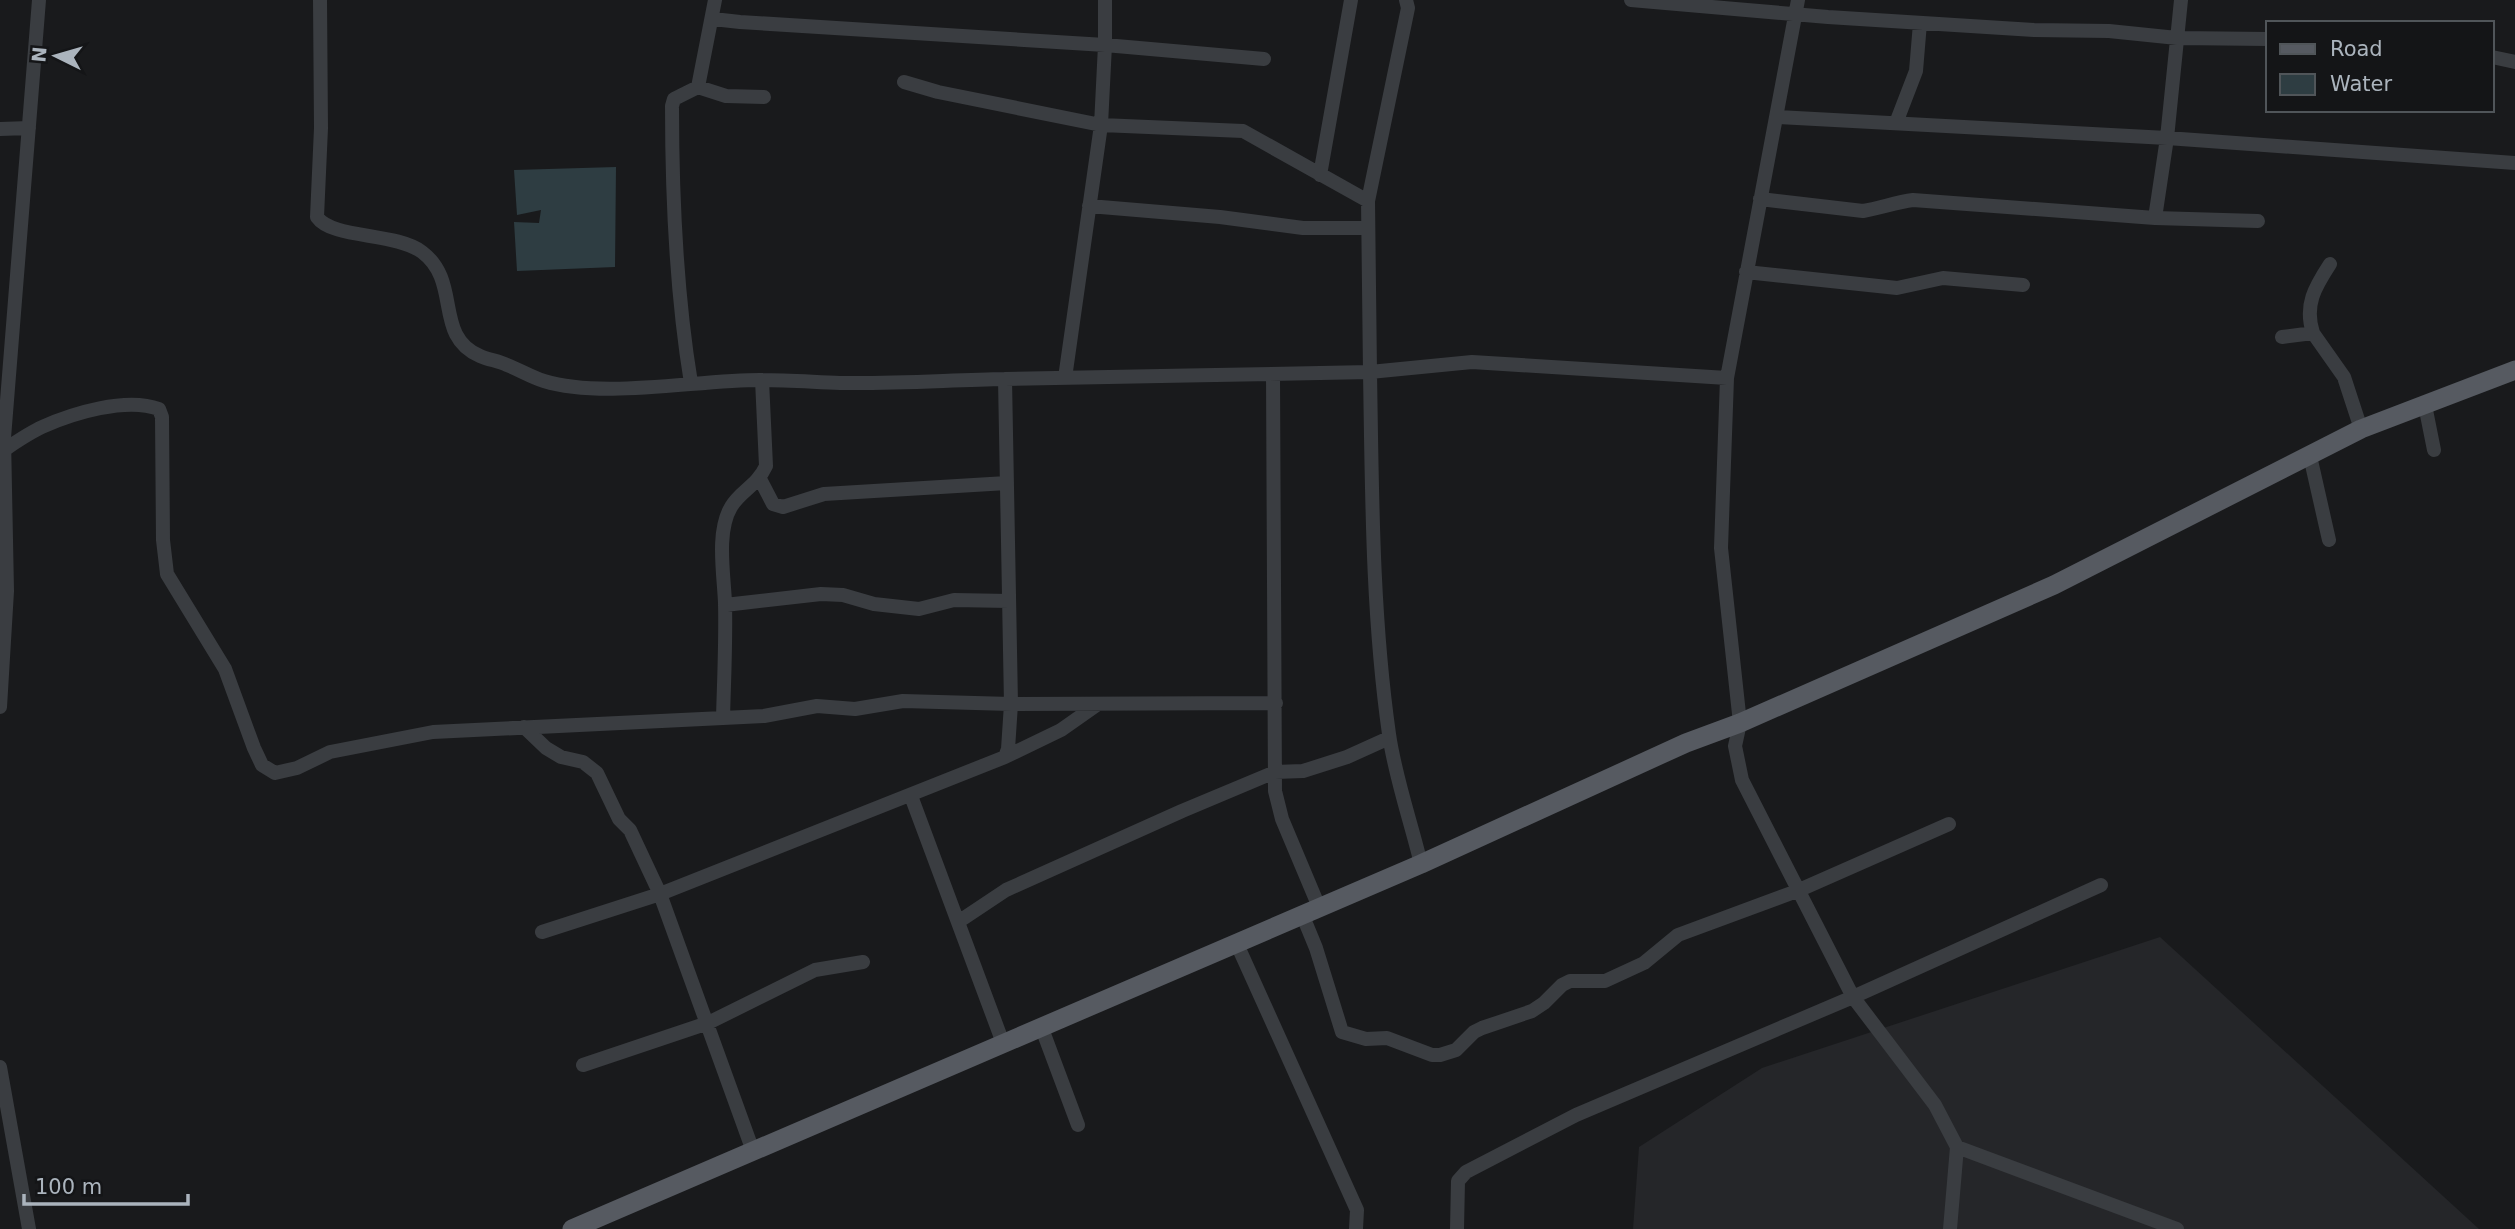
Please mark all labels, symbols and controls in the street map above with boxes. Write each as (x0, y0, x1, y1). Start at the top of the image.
north arrow (21, 21, 91, 91)
legend (2266, 21, 2494, 112)
text: Road (2330, 37, 2383, 61)
text: N (27, 46, 51, 63)
text: Water (2330, 72, 2392, 96)
scale bar (24, 1162, 189, 1206)
text: 100 m (35, 1175, 102, 1199)

